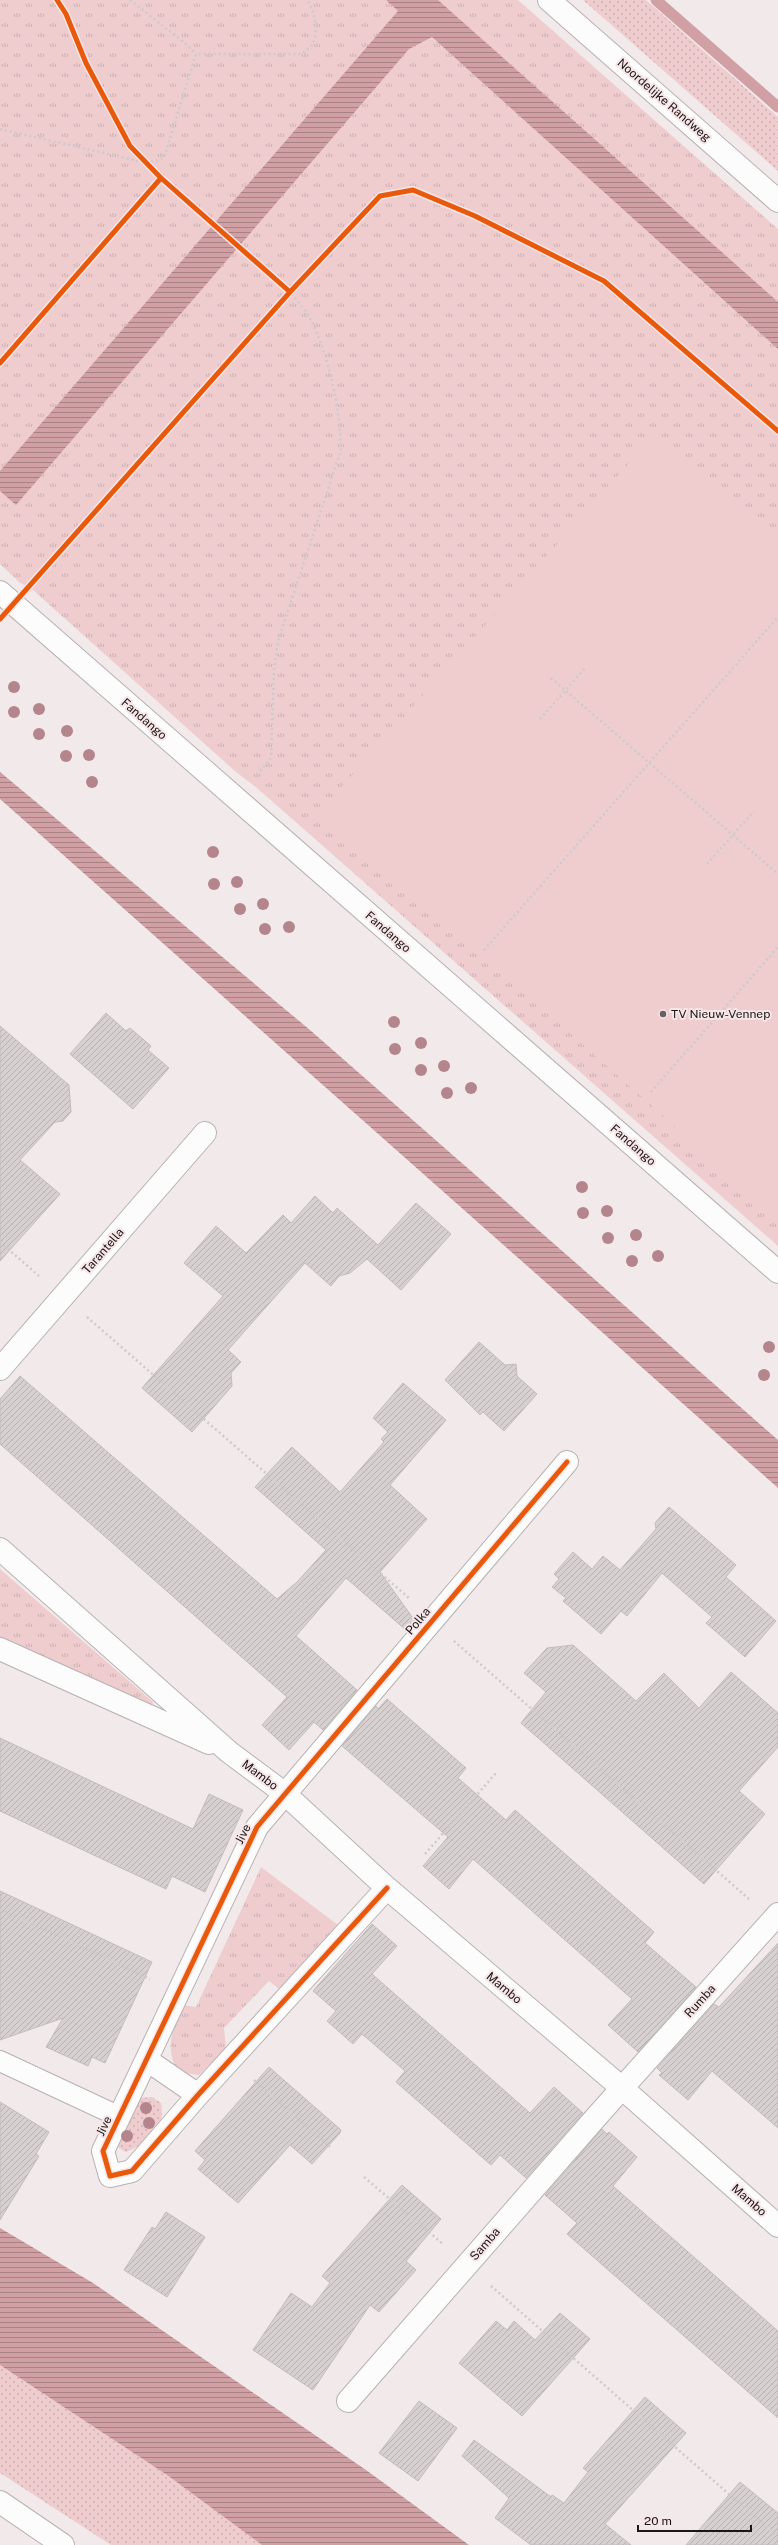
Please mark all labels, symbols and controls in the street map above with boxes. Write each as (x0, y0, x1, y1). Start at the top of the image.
street label: Noordelijke Randweg (614, 56, 714, 144)
street label: Fandango (119, 696, 170, 743)
street label: Fandango (363, 909, 414, 956)
place label: TV Nieuw-Vennep (671, 1007, 770, 1021)
marker: TV Nieuw-Vennep (658, 1009, 668, 1019)
street label: Fandango (608, 1122, 659, 1169)
street label: Tarantella (79, 1225, 127, 1277)
street label: Polka (403, 1605, 433, 1637)
street label: Mambo (239, 1757, 281, 1793)
street label: Jive (232, 1822, 254, 1846)
street label: Mambo (484, 1969, 525, 2007)
street label: Rumba (682, 1982, 718, 2020)
street label: Jive (93, 2114, 115, 2138)
street label: Mambo (729, 2181, 769, 2219)
street label: Samba (467, 2225, 503, 2263)
scale bar (638, 2507, 751, 2533)
text: 20 m (644, 2514, 672, 2528)

